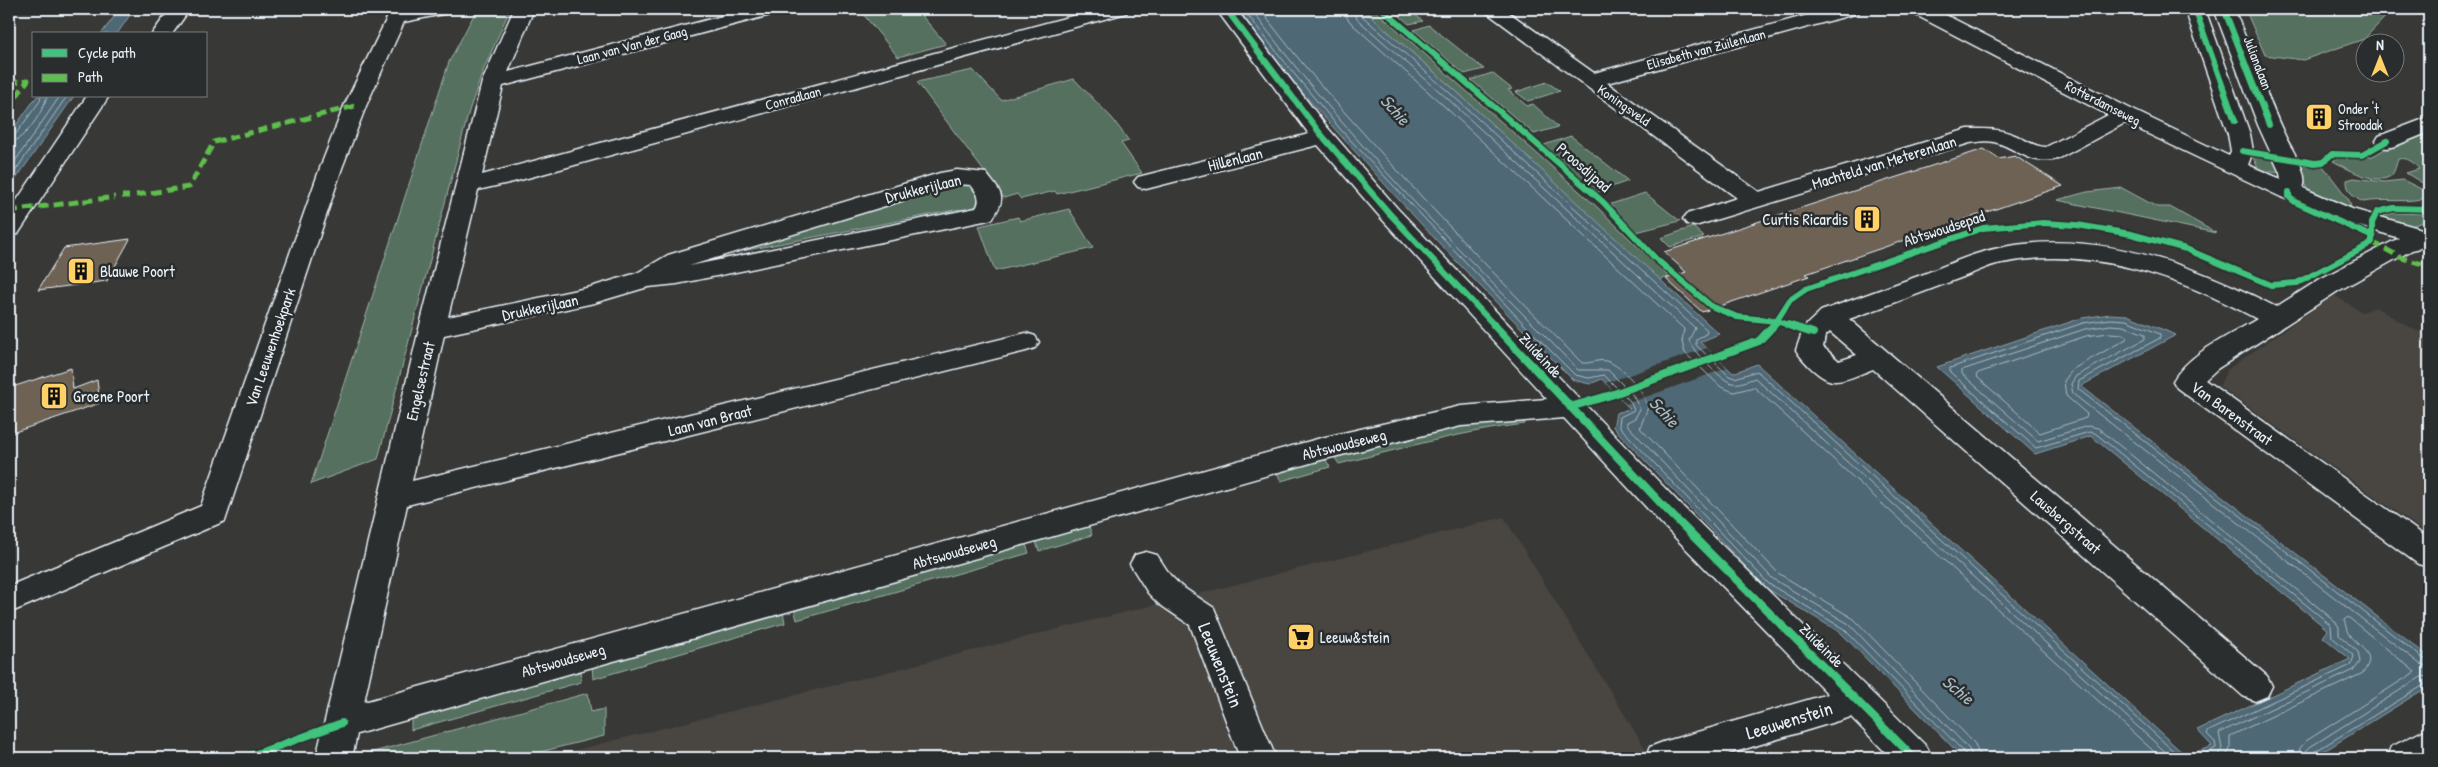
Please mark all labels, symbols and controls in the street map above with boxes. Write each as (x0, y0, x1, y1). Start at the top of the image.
street label: Laan van Van der Gaag (575, 21, 689, 69)
street label: Elisabeth van Zuilenlaan (1644, 24, 1767, 74)
legend (32, 32, 208, 98)
north arrow (2356, 32, 2406, 82)
street label: Julianalaan (2240, 33, 2277, 92)
text: N (2376, 35, 2384, 54)
text: Cycle path (78, 42, 136, 63)
text: Path (78, 66, 103, 87)
street label: Rotterdamseweg (2062, 75, 2144, 131)
street label: Koningsveld (1593, 79, 1655, 131)
street label: Conradlaan (763, 81, 823, 114)
water label: Schie (1375, 89, 1417, 131)
place label: Onder 't Stroodak (2338, 99, 2383, 134)
building icon: Onder 't Stroodak (2304, 102, 2334, 132)
street label: Machteld van Meterenlaan (1809, 130, 1959, 194)
street label: Proosdijpad (1552, 137, 1616, 197)
street label: Hillenlaan (1205, 142, 1265, 176)
street label: Drukkerijlaan (883, 168, 963, 208)
building icon: Curtis Ricardis (1852, 204, 1882, 234)
street label: Abtswoudsepad (1900, 204, 1988, 252)
place label: Curtis Ricardis (1762, 208, 1848, 230)
building icon: Blauwe Poort (66, 256, 96, 286)
place label: Blauwe Poort (100, 260, 175, 282)
street label: Van Leeuwenhoekpark (239, 284, 301, 409)
street label: Drukkerijlaan (500, 288, 580, 326)
street label: Zuideinde (1514, 328, 1568, 383)
street label: Engelsestraat (400, 339, 440, 423)
street label: Van Barenstraat (2187, 376, 2278, 450)
building icon: Groene Poort (39, 381, 69, 411)
place label: Groene Poort (73, 385, 150, 407)
water label: Schie (1644, 391, 1686, 433)
street label: Laan van Braat (666, 399, 755, 441)
street label: Abtswoudseweg (1300, 423, 1388, 465)
street label: Lausbergstraat (2026, 485, 2106, 559)
street label: Abtswoudseweg (910, 530, 998, 574)
street label: Zuideinde (1795, 618, 1849, 672)
street label: Leeuwenstein (1192, 619, 1250, 711)
supermarket icon: Leeuw&stein (1286, 622, 1316, 652)
place label: Leeuw&stein (1320, 626, 1390, 648)
street label: Abtswoudseweg (519, 638, 607, 682)
water label: Schie (1937, 669, 1980, 711)
street label: Leeuwenstein (1743, 695, 1835, 745)

